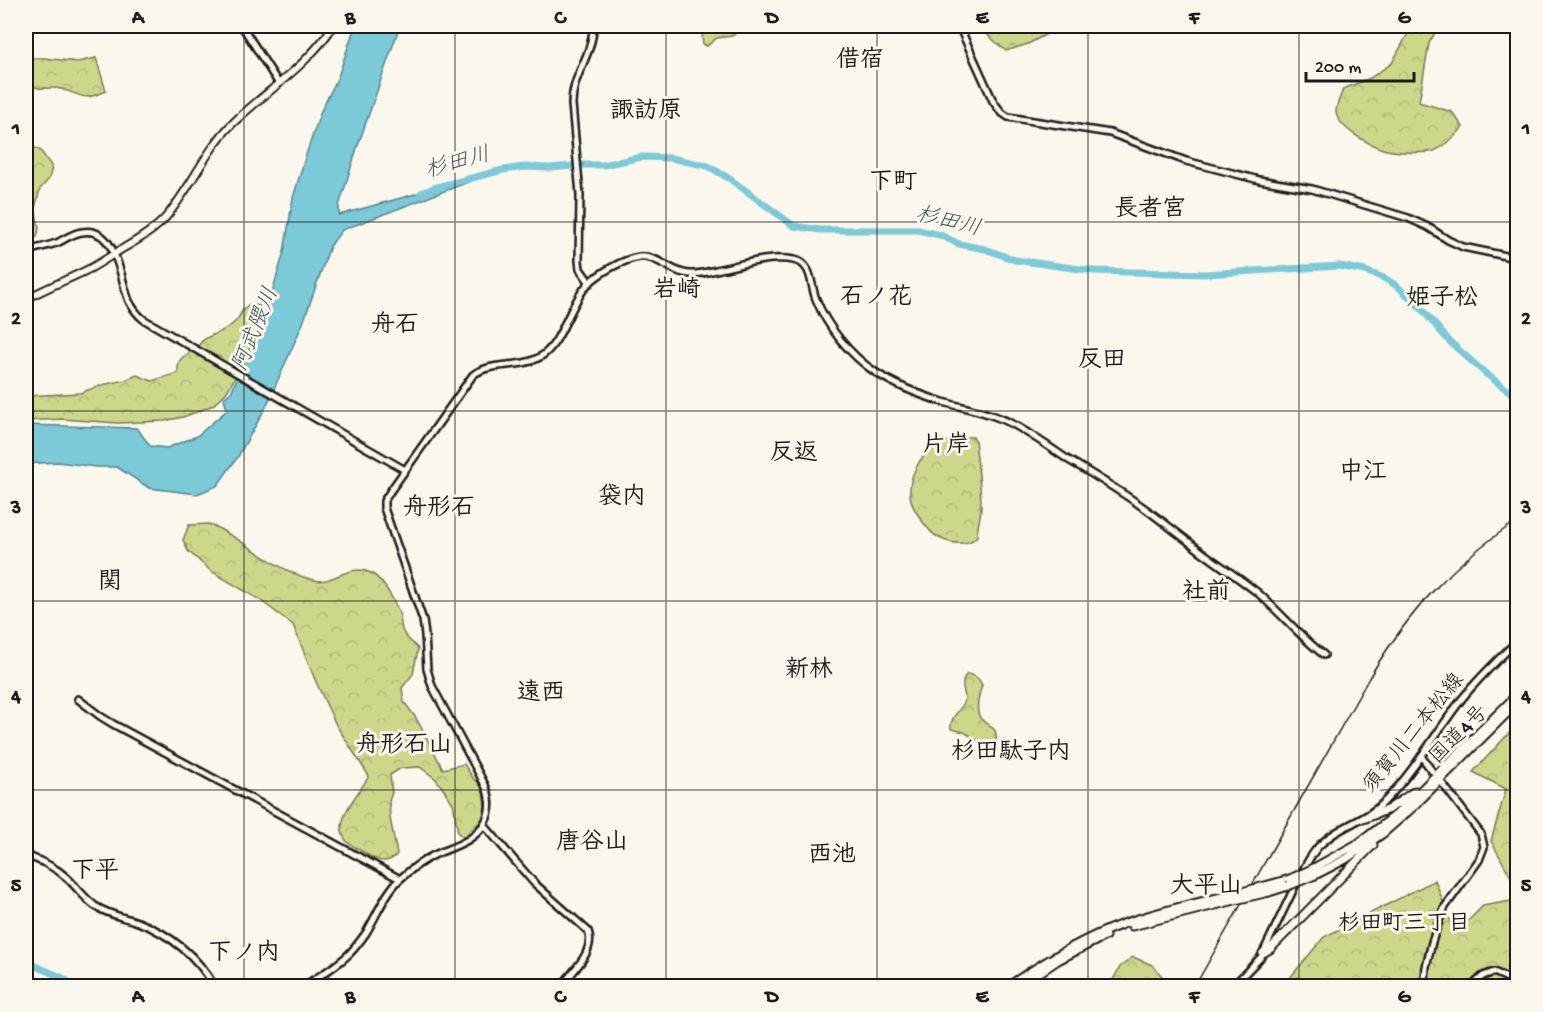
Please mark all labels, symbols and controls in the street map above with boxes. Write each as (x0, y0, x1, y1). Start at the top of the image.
text: A (131, 8, 146, 31)
text: B (344, 8, 356, 31)
text: C (554, 8, 568, 31)
text: D (763, 8, 779, 31)
text: E (976, 8, 990, 31)
text: F (1188, 8, 1201, 31)
text: G (1398, 8, 1412, 31)
scale bar (1306, 45, 1414, 83)
district label: 借宿 (836, 46, 884, 76)
text: 200 m (1315, 58, 1362, 79)
district label: 諏訪原 (610, 98, 682, 127)
text: 1 (11, 119, 20, 142)
text: 1 (1521, 119, 1530, 142)
water label: 杉田川 (422, 142, 493, 185)
district label: 下町 (869, 169, 917, 198)
district label: 長者宮 (1114, 195, 1186, 225)
water label: 杉田川 (913, 201, 983, 244)
district label: 岩崎 (653, 276, 701, 306)
district label: 石ノ花 (840, 283, 912, 313)
water label: 阿武隈川 (228, 284, 286, 376)
district label: 姫子松 (1406, 285, 1478, 314)
text: 2 (11, 309, 21, 332)
text: 2 (1521, 309, 1531, 332)
district label: 舟石 (371, 310, 419, 341)
district label: 反田 (1078, 347, 1126, 376)
district label: 片岸 (922, 431, 970, 461)
district label: 反返 (770, 440, 818, 469)
district label: 中江 (1339, 458, 1387, 488)
district label: 袋内 (598, 483, 646, 513)
district label: 舟形石 (403, 493, 475, 524)
text: 3 (10, 498, 21, 521)
text: 3 (1520, 498, 1531, 521)
district label: 関 (98, 569, 122, 598)
district label: 社前 (1182, 578, 1230, 608)
district label: 新林 (785, 656, 833, 686)
street label: 須賀川二本松線 (1358, 668, 1471, 799)
district label: 遠西 (517, 679, 565, 709)
text: 4 (10, 687, 21, 710)
text: 4 (1520, 687, 1531, 710)
street label: 国道4号 (1425, 701, 1495, 771)
district label: 舟形石山 (356, 730, 452, 761)
district label: 杉田駄子内 (951, 738, 1071, 768)
district label: 唐谷山 (556, 828, 628, 858)
district label: 西池 (808, 841, 856, 871)
district label: 下平 (71, 858, 119, 887)
district label: 大平山 (1170, 873, 1242, 902)
text: 5 (11, 876, 22, 899)
text: 5 (1521, 876, 1532, 899)
district label: 杉田町三丁目 (1338, 911, 1470, 938)
district label: 下ノ内 (208, 939, 280, 969)
text: A (131, 987, 146, 1010)
text: B (344, 987, 356, 1010)
text: C (554, 987, 568, 1010)
text: D (763, 987, 779, 1010)
text: E (976, 987, 990, 1010)
text: F (1188, 987, 1201, 1010)
text: G (1398, 987, 1412, 1010)

